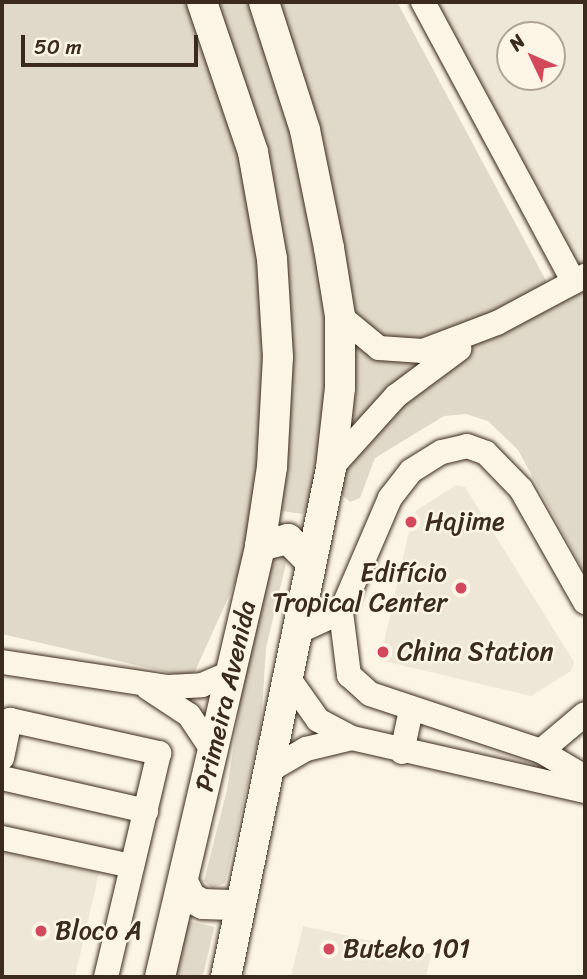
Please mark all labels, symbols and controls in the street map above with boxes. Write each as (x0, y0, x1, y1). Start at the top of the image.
scale bar (24, 21, 201, 65)
north arrow (496, 21, 566, 91)
text: N (501, 26, 533, 59)
text: 50 m (34, 28, 82, 66)
place label: Hajime (425, 506, 505, 538)
marker: Hajime (403, 514, 419, 530)
place label: Edifício Tropical Center (271, 557, 447, 618)
marker: Edifício Tropical Center (453, 580, 469, 596)
street label: Primeira Avenida (189, 597, 263, 795)
place label: China Station (397, 636, 554, 668)
marker: China Station (375, 644, 391, 660)
place label: Bloco A (55, 915, 142, 947)
marker: Bloco A (33, 923, 49, 939)
place label: Buteko 101 (343, 933, 470, 965)
marker: Buteko 101 (321, 941, 337, 957)

